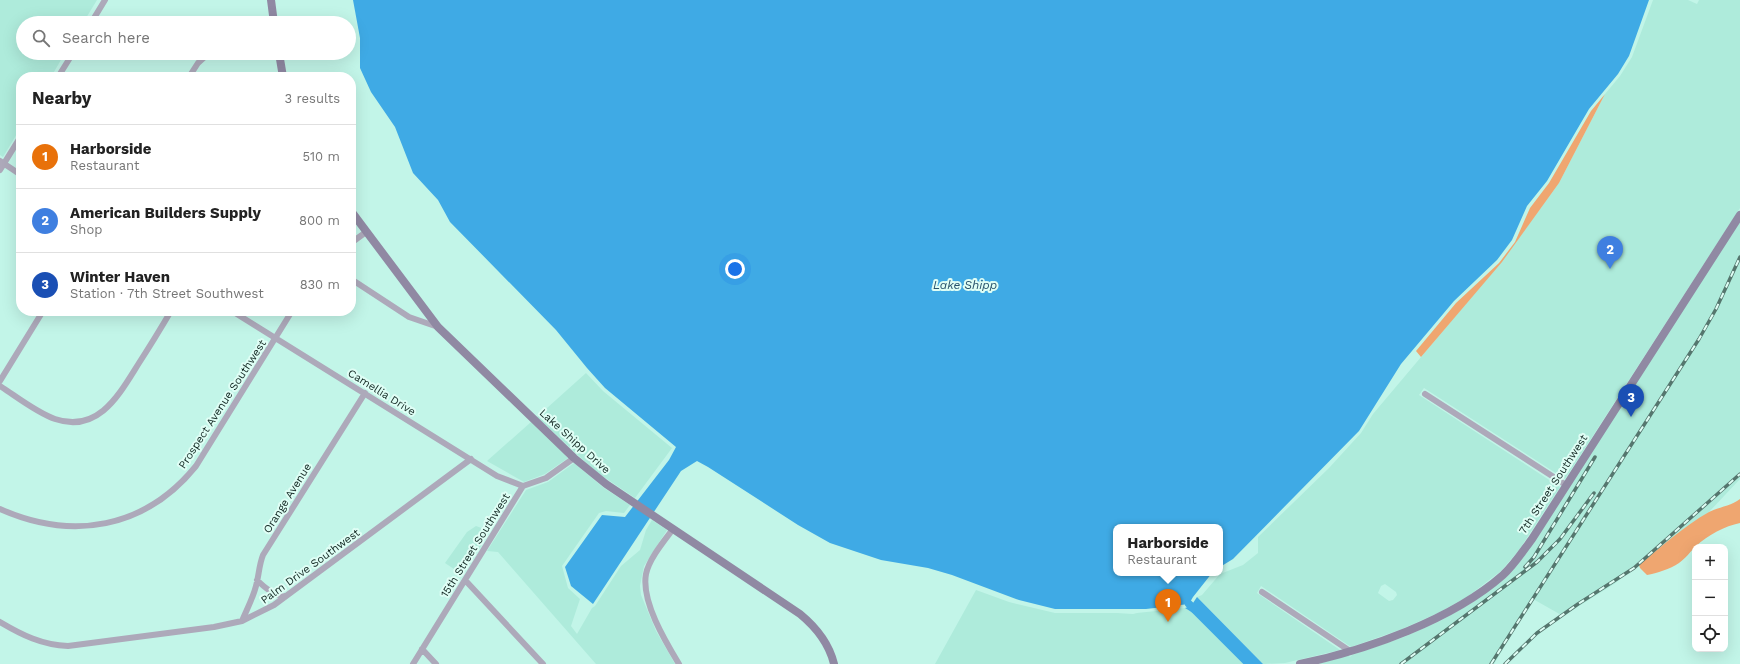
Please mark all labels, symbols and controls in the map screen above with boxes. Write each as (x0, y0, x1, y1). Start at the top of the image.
search box (16, 16, 356, 60)
icon: search (30, 27, 52, 49)
text: Search here (62, 29, 150, 47)
text: Nearby (32, 88, 91, 108)
text: 3 results (285, 91, 340, 106)
text: Harborside (70, 140, 151, 158)
text: 1 (42, 149, 48, 164)
text: 510 m (302, 149, 340, 164)
text: Restaurant (70, 158, 140, 173)
text: American Builders Supply (70, 204, 261, 222)
text: 2 (41, 213, 49, 228)
text: 800 m (299, 213, 340, 228)
text: Shop (70, 222, 102, 237)
pin: 2 (1597, 236, 1623, 269)
your location (725, 259, 745, 279)
text: Winter Haven (70, 268, 170, 286)
text: 3 (41, 277, 49, 292)
text: 830 m (300, 277, 340, 292)
water label: Lake Shipp (933, 278, 997, 292)
text: Station · 7th Street Southwest (70, 286, 264, 301)
street label: Prospect Avenue Southwest (176, 337, 269, 471)
street label: Camellia Drive (345, 366, 418, 418)
pin: 3 (1618, 384, 1644, 417)
street label: Lake Shipp Drive (537, 406, 613, 477)
street label: 7th Street Southwest (1516, 432, 1591, 536)
street label: Orange Avenue (261, 461, 314, 536)
street label: 15th Street Southwest (438, 490, 513, 600)
popup (1113, 524, 1223, 576)
street label: Palm Drive Southwest (258, 526, 363, 607)
text: Harborside (1127, 534, 1209, 552)
map controls (1692, 544, 1728, 652)
button: + (1692, 544, 1728, 580)
text: Restaurant (1127, 552, 1197, 567)
button: − (1692, 580, 1728, 616)
pin: 1 (1155, 589, 1181, 622)
button: locate (1692, 616, 1728, 652)

